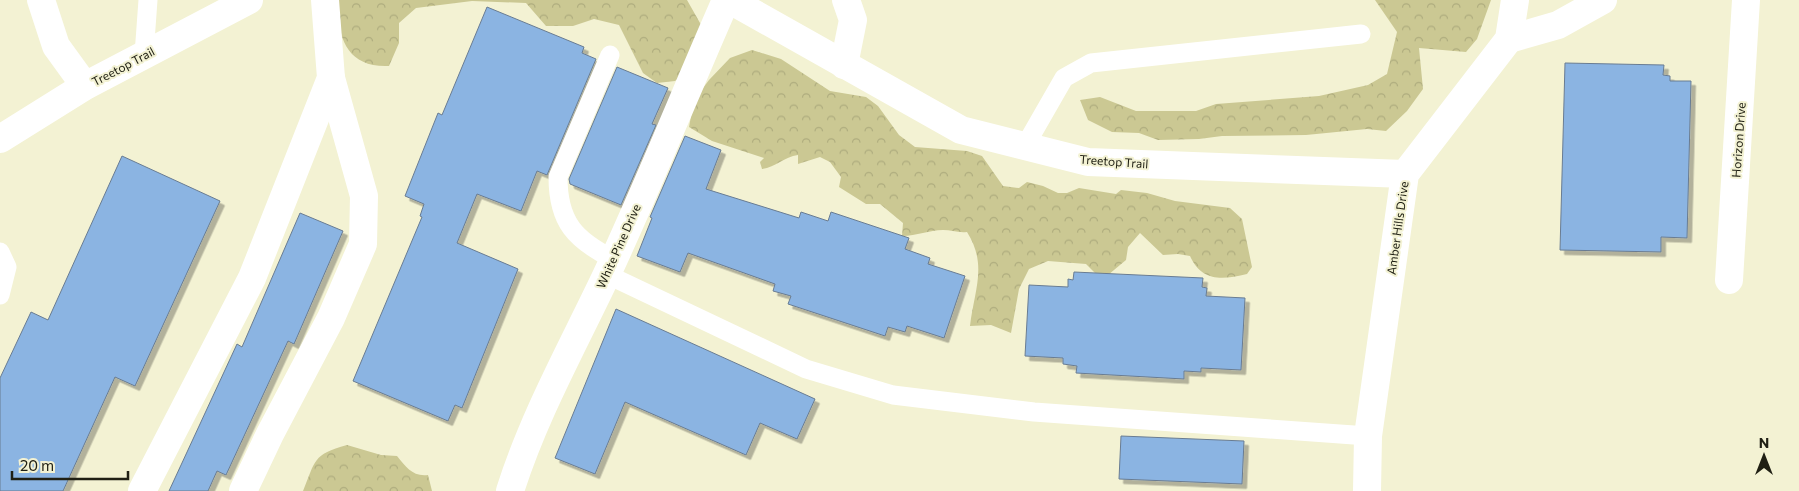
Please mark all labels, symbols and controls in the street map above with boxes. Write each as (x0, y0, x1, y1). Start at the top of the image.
street label: Treetop Trail (89, 44, 157, 88)
street label: Horizon Drive (1728, 102, 1748, 178)
street label: Treetop Trail (1079, 152, 1149, 170)
street label: Amber Hills Drive (1384, 180, 1410, 276)
street label: White Pine Drive (593, 202, 643, 290)
north arrow (1739, 431, 1789, 481)
text: N (1759, 434, 1769, 451)
scale bar (12, 448, 129, 480)
text: 20 m (20, 456, 54, 474)

